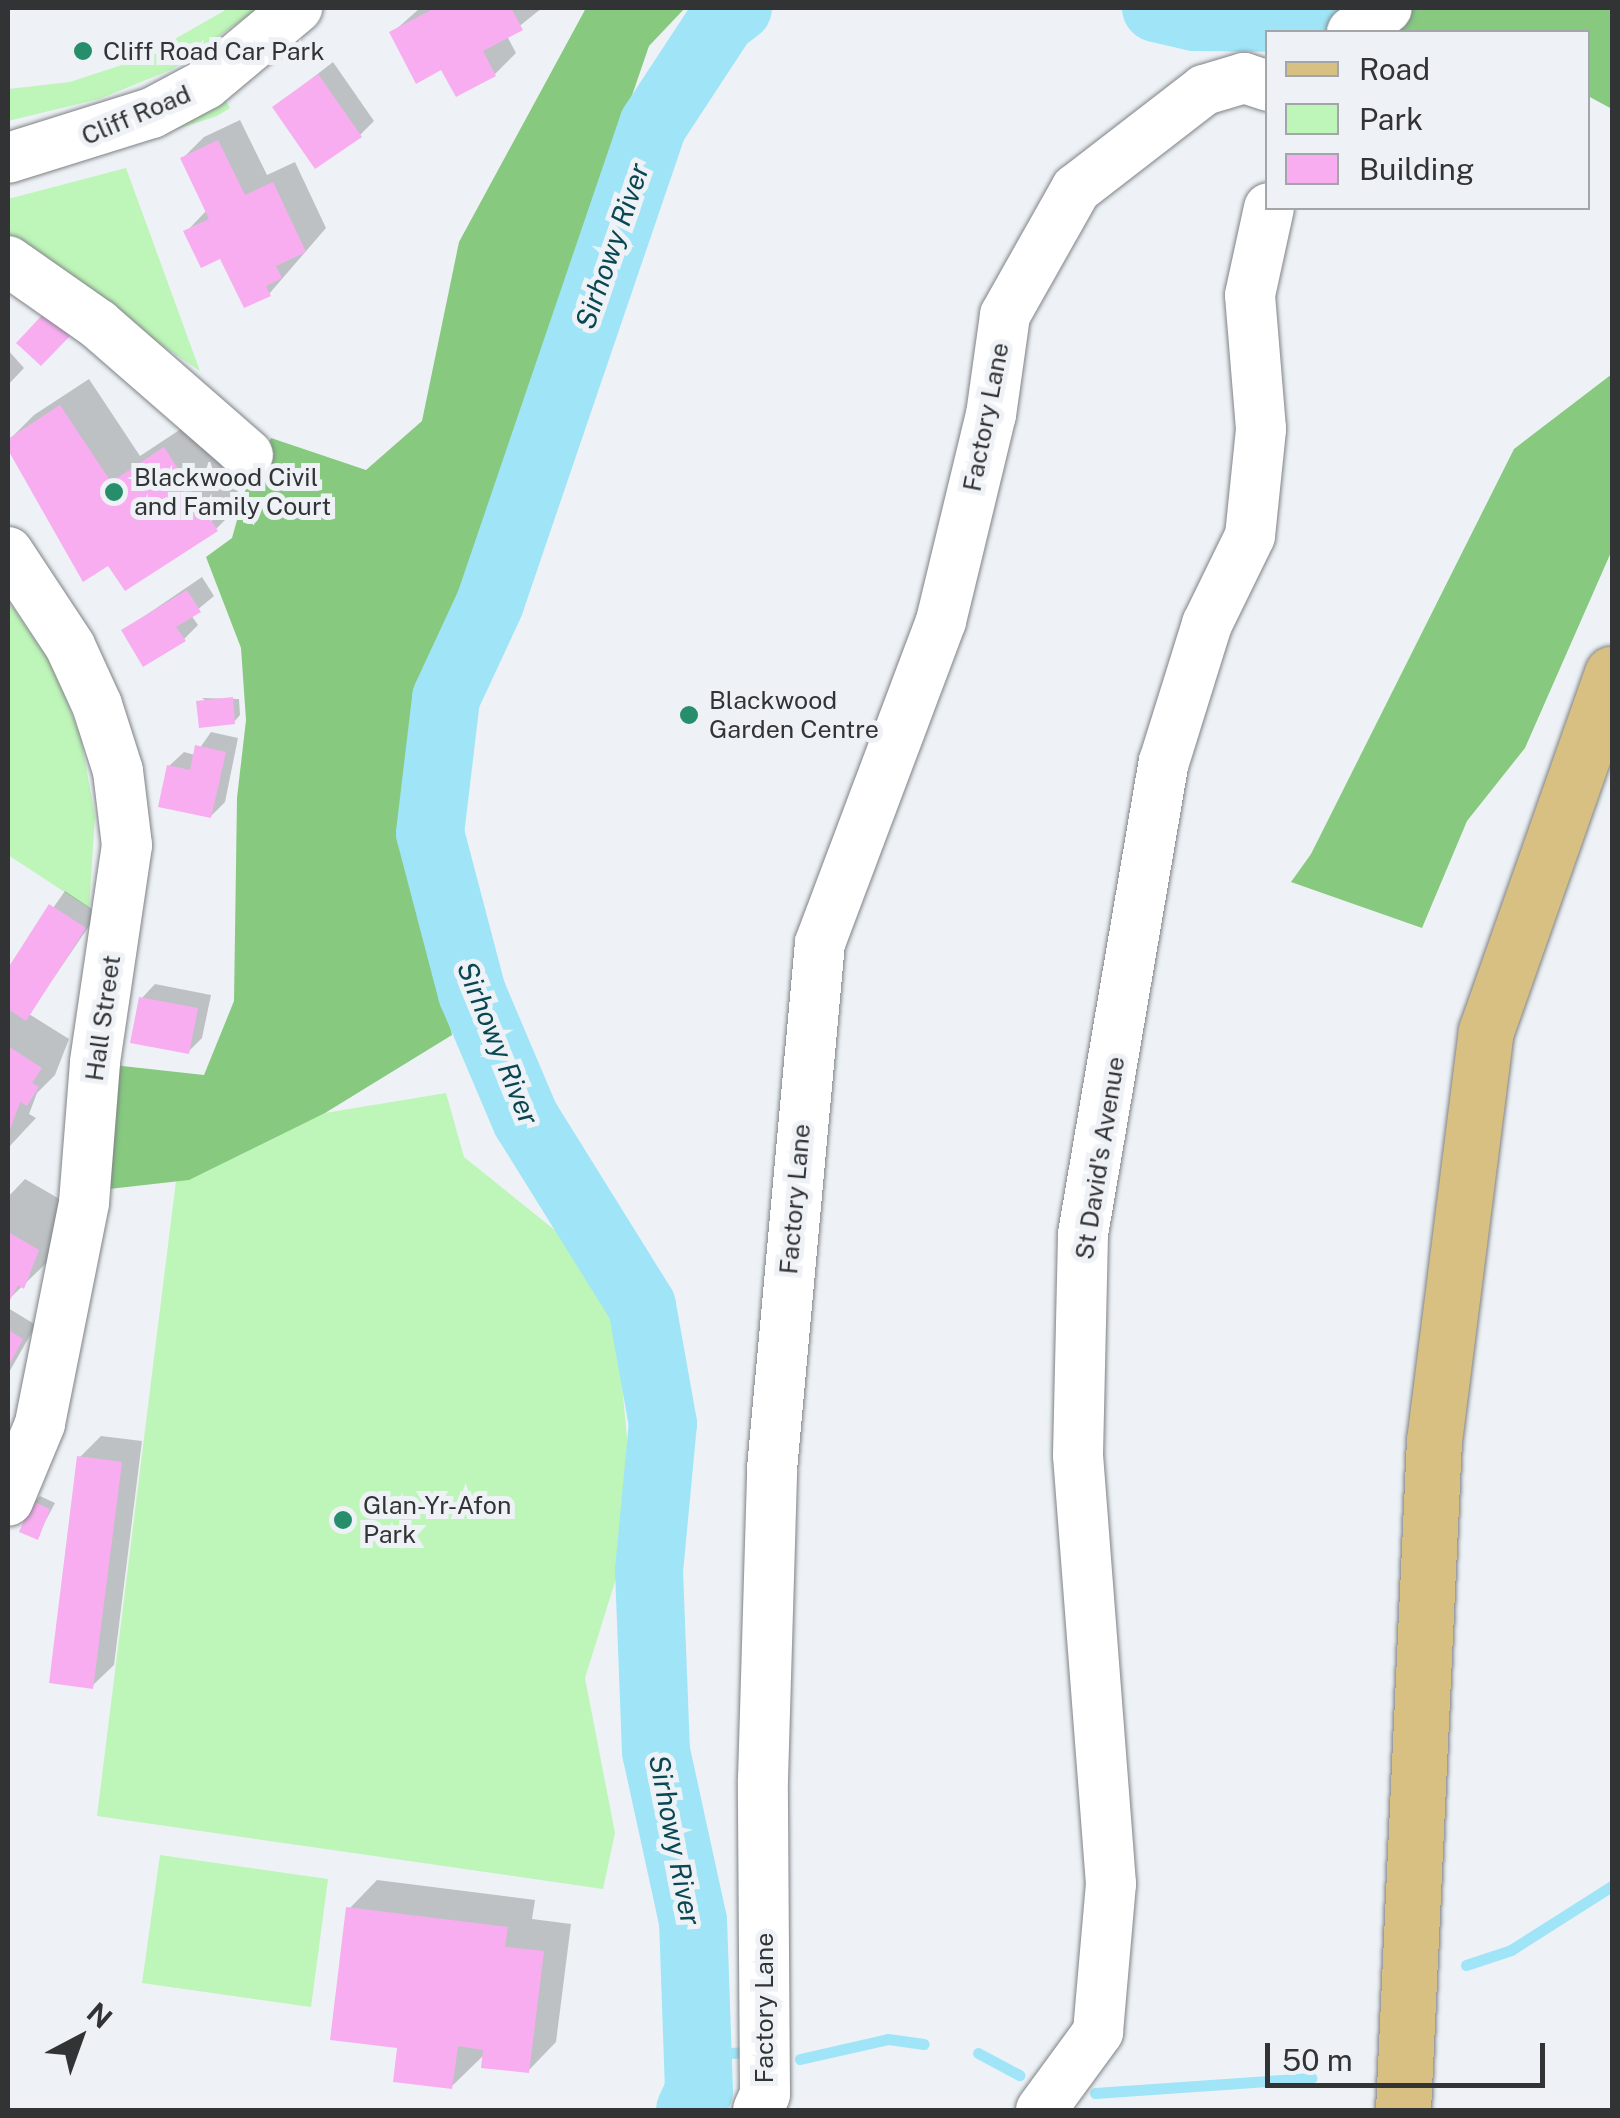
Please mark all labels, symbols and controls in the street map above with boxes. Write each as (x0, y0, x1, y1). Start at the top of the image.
legend (1265, 30, 1590, 210)
place label: Cliff Road Car Park (103, 36, 324, 66)
marker: Cliff Road Car Park (72, 40, 94, 62)
text: Road (1359, 51, 1430, 87)
street label: Cliff Road (77, 79, 195, 151)
text: Park (1359, 101, 1423, 137)
text: Building (1359, 151, 1474, 187)
water label: Sirhowy River (568, 159, 656, 333)
street label: Factory Lane (957, 340, 1015, 494)
place label: Blackwood Civil and Family Court (134, 463, 331, 522)
marker: Blackwood Civil and Family Court (103, 481, 125, 503)
place label: Blackwood Garden Centre (709, 686, 879, 745)
marker: Blackwood Garden Centre (678, 704, 700, 726)
street label: Hall Street (79, 953, 127, 1083)
water label: Sirhowy River (450, 957, 546, 1129)
street label: St David's Avenue (1069, 1054, 1131, 1262)
street label: Factory Lane (773, 1123, 817, 1275)
place label: Glan-Yr-Afon Park (363, 1491, 511, 1550)
marker: Glan-Yr-Afon Park (332, 1509, 354, 1531)
water label: Sirhowy River (642, 1752, 708, 1928)
street label: Factory Lane (749, 1933, 779, 2083)
north arrow (30, 1988, 130, 2088)
text: N (81, 1995, 119, 2035)
scale bar (1270, 2023, 1550, 2085)
text: 50 m (1282, 2042, 1353, 2078)

